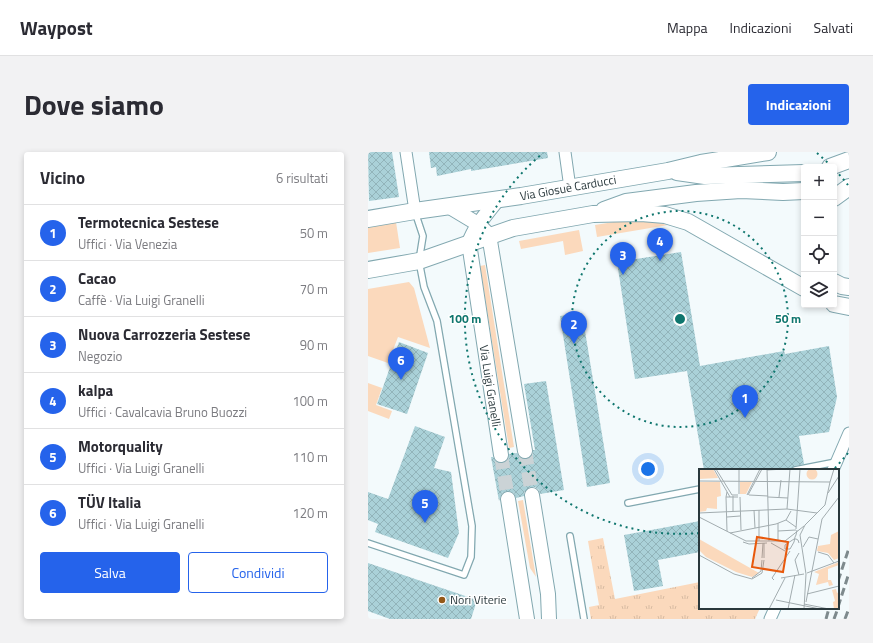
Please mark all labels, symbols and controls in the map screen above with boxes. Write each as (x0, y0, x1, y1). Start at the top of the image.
text: Waypost (20, 13, 93, 42)
text: Mappa (667, 17, 708, 38)
text: Indicazioni (730, 17, 792, 38)
text: Salvati (814, 17, 853, 38)
text: Dove siamo (24, 83, 164, 126)
button: Indicazioni (748, 84, 849, 125)
map controls (801, 164, 837, 308)
button: + (801, 164, 837, 200)
text: Vicino (40, 165, 85, 191)
text: 6 risultati (276, 168, 328, 188)
street label: Via Giosuè Carducci (518, 170, 618, 205)
button: − (801, 200, 837, 236)
text: Termotecnica Sestese (78, 211, 219, 234)
text: 1 (49, 223, 57, 243)
text: 50 m (300, 223, 328, 243)
pin: 4 (647, 228, 673, 261)
text: Uffici · Via Venezia (78, 234, 177, 254)
button: locate (801, 236, 837, 272)
pin: 3 (610, 242, 636, 275)
text: Cacao (78, 267, 116, 290)
button: layers (801, 272, 837, 308)
text: 2 (49, 279, 57, 299)
text: 70 m (300, 279, 328, 299)
text: Caffè · Via Luigi Granelli (78, 290, 205, 310)
text: 100 m (449, 309, 481, 328)
text: 50 m (775, 309, 801, 328)
pin: 2 (561, 311, 587, 344)
centre of rings (673, 312, 687, 326)
text: Nuova Carrozzeria Sestese (78, 323, 250, 346)
text: 3 (49, 335, 57, 355)
text: 90 m (300, 335, 328, 355)
street label: Via Luigi Granelli (475, 344, 506, 428)
text: Negozio (78, 346, 122, 366)
pin: 6 (388, 347, 414, 380)
text: kalpa (78, 379, 113, 402)
pin: 1 (732, 385, 758, 418)
text: 4 (49, 391, 57, 411)
text: 100 m (292, 391, 328, 411)
text: Uffici · Cavalcavia Bruno Buozzi (78, 402, 247, 422)
text: Motorquality (78, 435, 163, 458)
text: 5 (49, 447, 57, 467)
text: 110 m (292, 447, 328, 467)
text: Uffici · Via Luigi Granelli (78, 458, 204, 478)
your location (638, 459, 658, 479)
inset map (699, 469, 839, 609)
pin: 5 (412, 490, 438, 523)
text: TÜV Italia (78, 491, 141, 514)
text: 6 (49, 503, 57, 523)
text: 120 m (292, 503, 328, 523)
text: Uffici · Via Luigi Granelli (78, 514, 204, 534)
button: Salva (40, 552, 180, 593)
button: Condividi (188, 552, 328, 593)
place label: Nori Viterie (450, 590, 507, 609)
marker: Nori Viterie (437, 595, 447, 605)

